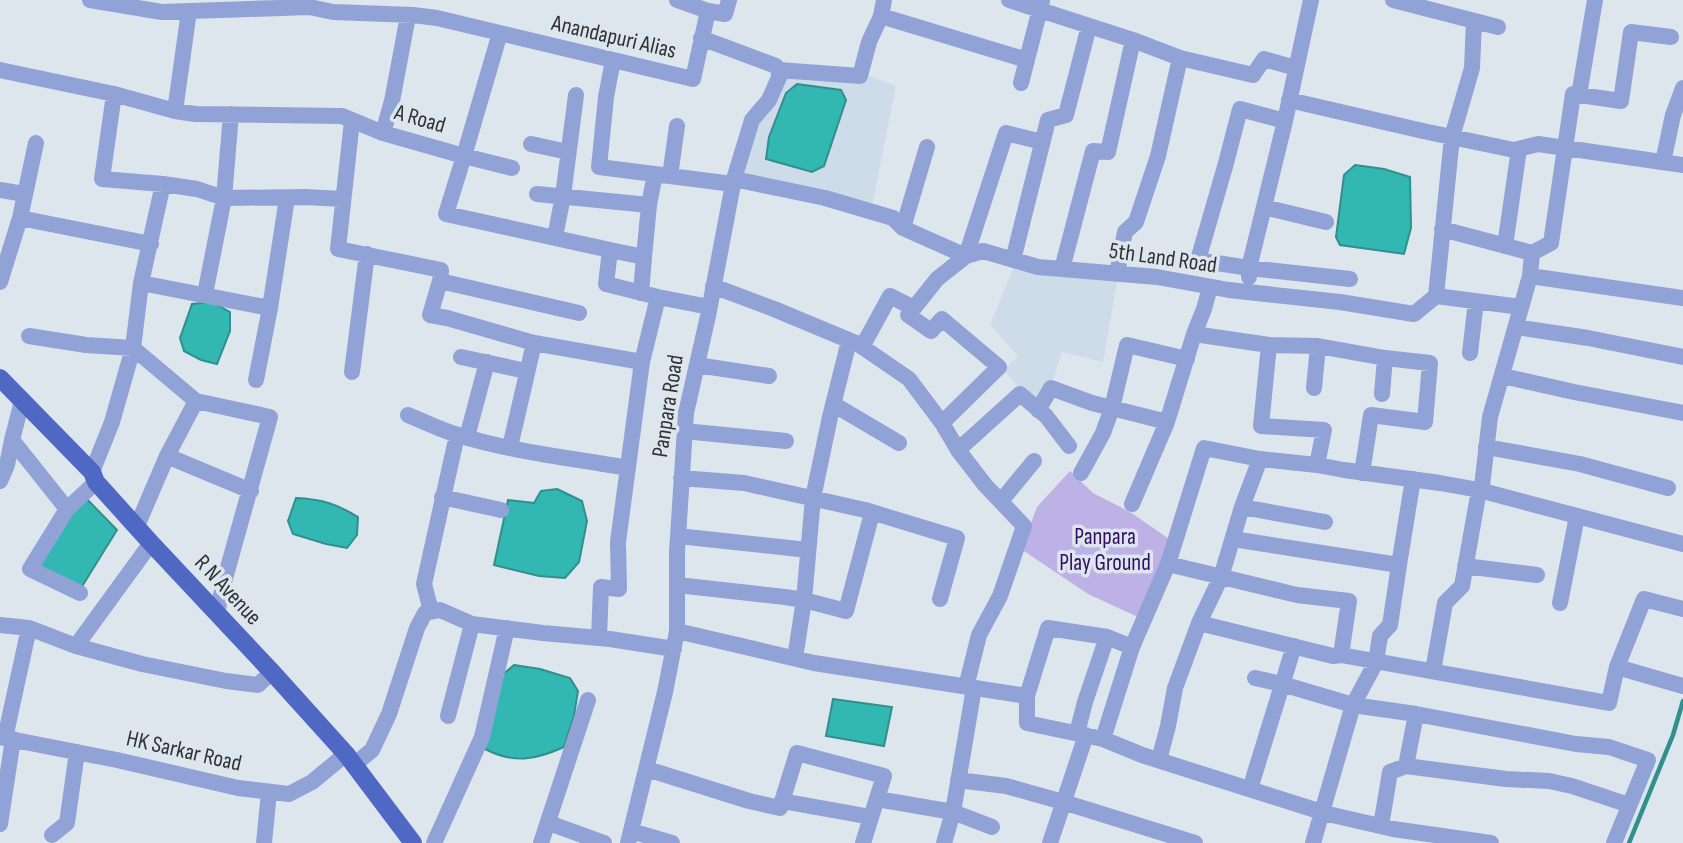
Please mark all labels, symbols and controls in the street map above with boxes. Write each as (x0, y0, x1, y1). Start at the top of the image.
street label: Anandapuri Alias (548, 9, 679, 65)
street label: A Road (390, 98, 449, 140)
street label: 5th Land Road (1107, 237, 1219, 279)
street label: Panpara Road (646, 353, 690, 459)
park label: Panpara Play Ground (1059, 523, 1151, 577)
street label: R N Avenue (188, 549, 268, 631)
street label: HK Sarkar Road (124, 724, 244, 778)

